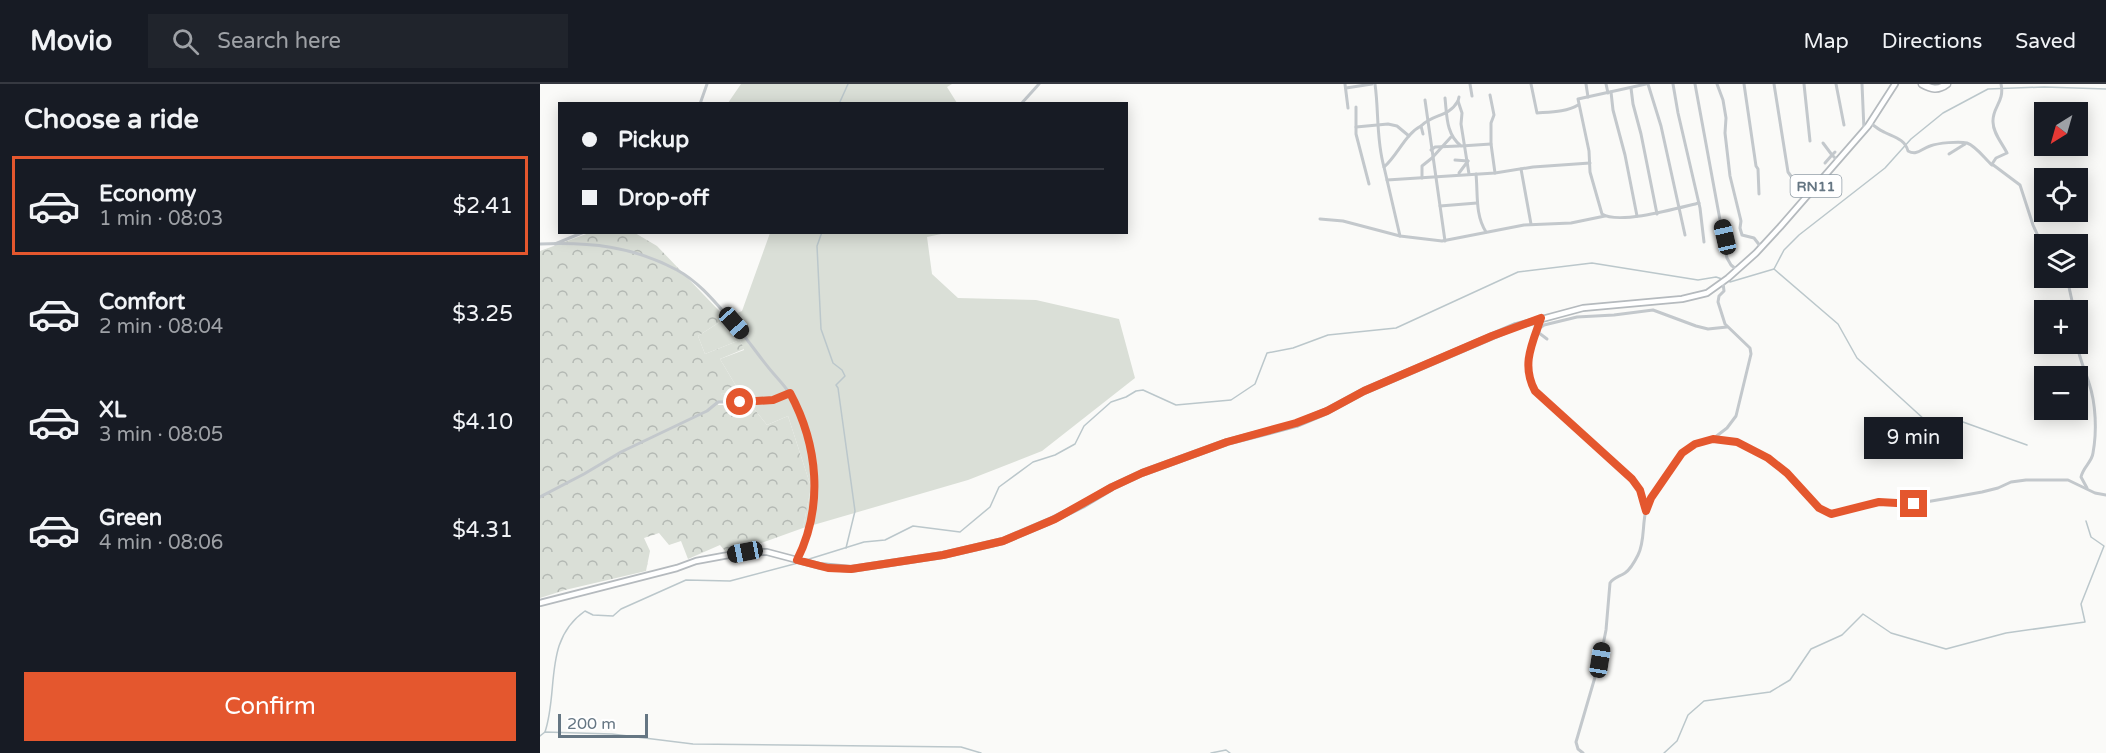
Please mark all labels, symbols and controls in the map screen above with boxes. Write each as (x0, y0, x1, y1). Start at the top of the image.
search box (148, 14, 568, 68)
text: Movio (30, 24, 112, 58)
icon: search (169, 25, 202, 58)
text: Search here (217, 28, 341, 54)
text: Map (1803, 29, 1849, 54)
text: Directions (1882, 29, 1982, 54)
text: Saved (2015, 29, 2076, 54)
north arrow (2034, 102, 2088, 156)
map controls (2034, 102, 2088, 420)
text: Choose a ride (24, 103, 199, 136)
text: Pickup (618, 127, 689, 153)
button: locate (2034, 168, 2088, 222)
road number: RN11 (1790, 175, 1842, 197)
icon: car (27, 179, 81, 233)
text: Economy (99, 181, 196, 207)
text: Drop-off (618, 185, 709, 211)
text: $2.41 (453, 193, 513, 219)
text: 1 min · 08:03 (99, 207, 223, 231)
car (1712, 217, 1738, 257)
button: layers (2034, 234, 2088, 288)
icon: car (27, 287, 81, 341)
text: Comfort (99, 289, 185, 315)
button: + (2034, 300, 2088, 354)
text: $3.25 (452, 301, 513, 327)
car (715, 304, 753, 342)
text: 2 min · 08:04 (99, 315, 223, 339)
button: − (2034, 366, 2088, 420)
route start (726, 388, 753, 415)
icon: car (27, 395, 81, 449)
text: XL (99, 397, 126, 423)
text: $4.10 (452, 409, 513, 435)
callout: 9 min (1864, 417, 1964, 459)
text: 3 min · 08:05 (99, 423, 223, 447)
text: 9 min (1887, 426, 1940, 450)
route end (1900, 490, 1927, 517)
icon: car (27, 503, 81, 557)
text: Green (99, 505, 162, 531)
text: $4.31 (452, 517, 513, 543)
text: 4 min · 08:06 (99, 531, 223, 555)
car (726, 540, 764, 564)
car (1588, 641, 1612, 679)
button: Confirm (24, 672, 516, 741)
scale bar (558, 711, 648, 738)
text: 200 m (567, 714, 616, 734)

